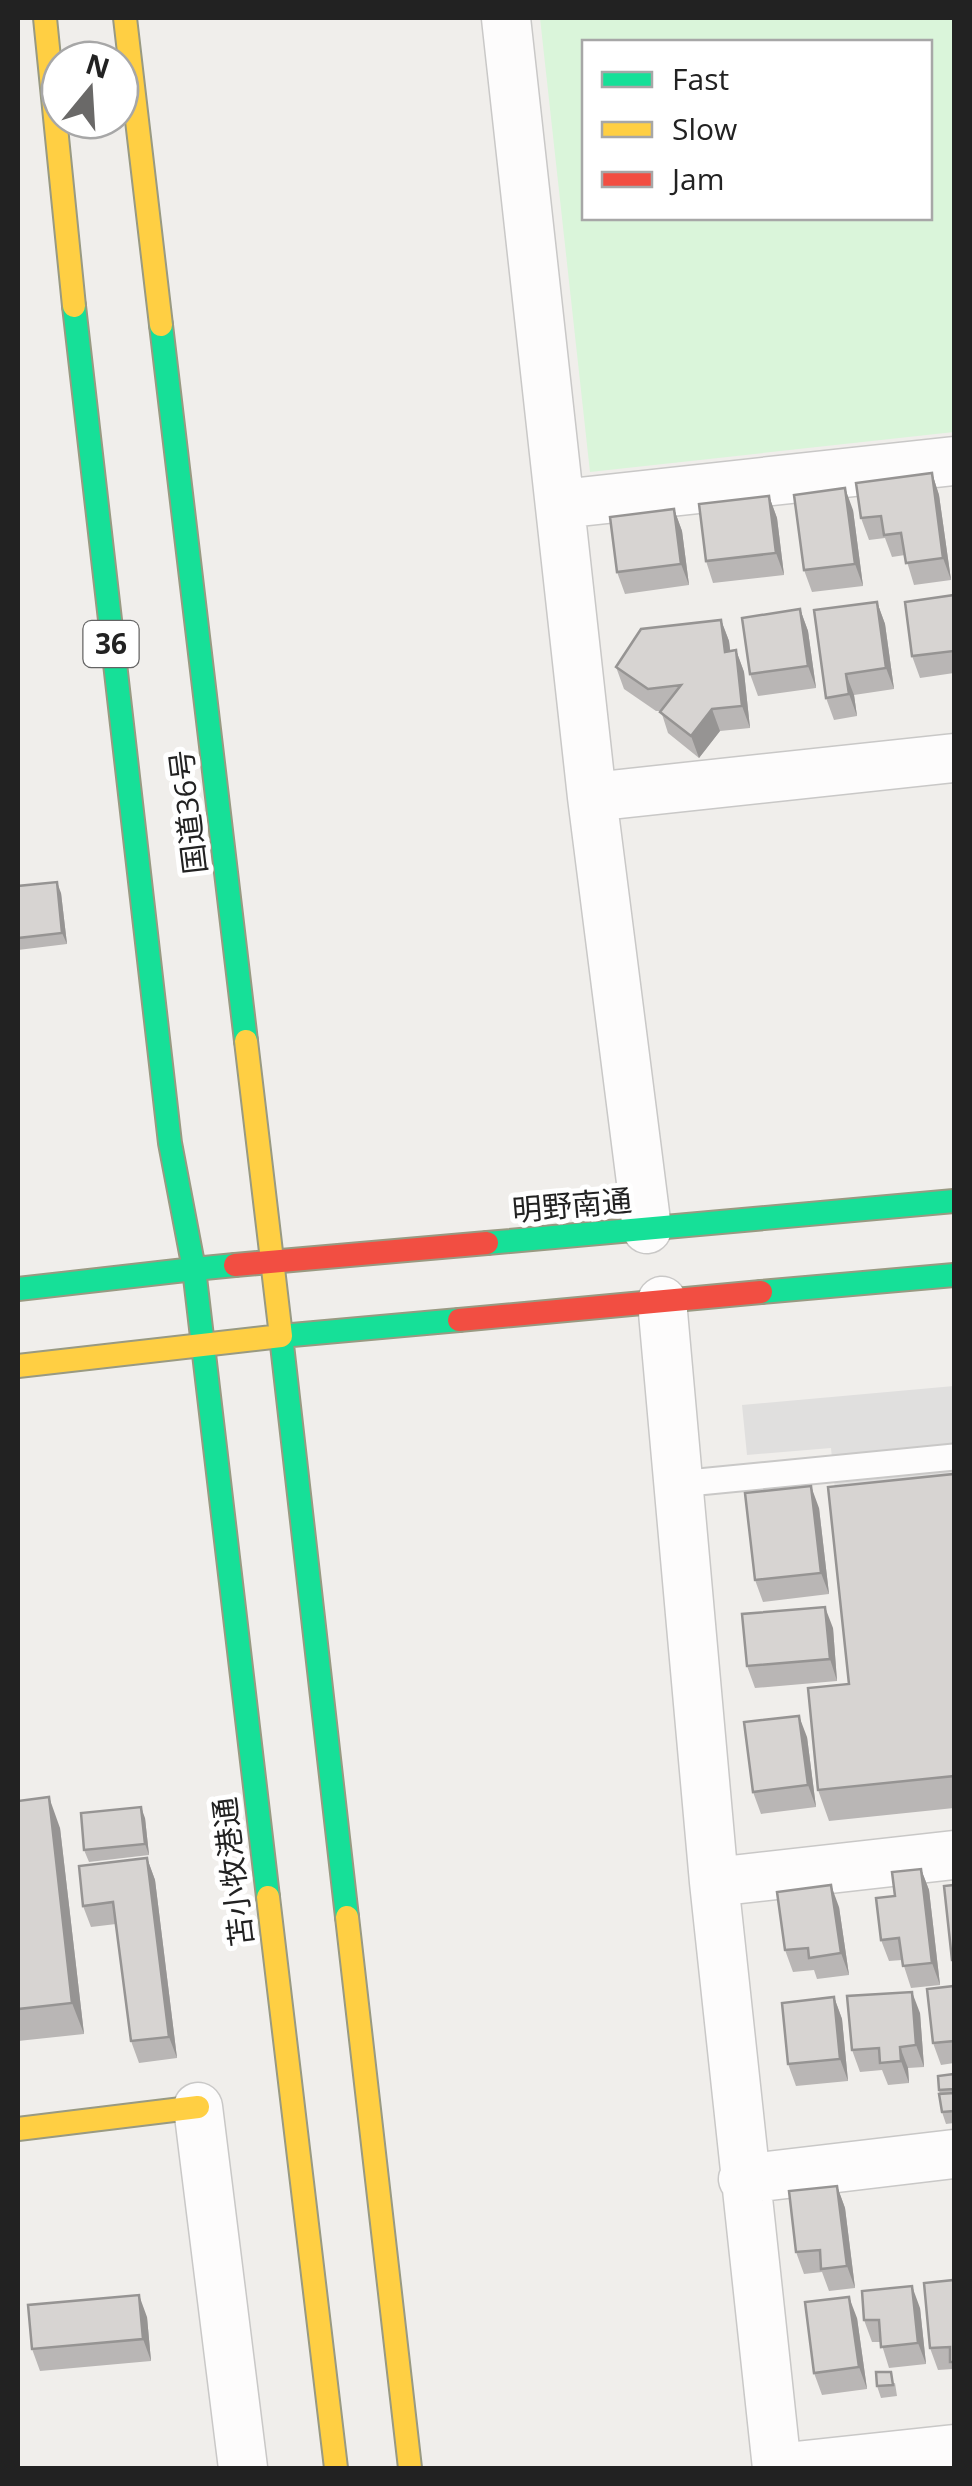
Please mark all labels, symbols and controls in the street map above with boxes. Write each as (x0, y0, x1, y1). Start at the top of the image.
north arrow (40, 40, 140, 140)
legend (582, 40, 932, 220)
text: N (81, 44, 115, 87)
text: Fast (672, 58, 729, 99)
text: Slow (672, 108, 737, 149)
text: Jam (669, 158, 725, 199)
road number: 36 (84, 621, 138, 667)
street label: 国道36号 (160, 748, 215, 876)
street label: 明野南通 (510, 1179, 633, 1230)
street label: 苫小牧港通 (203, 1795, 262, 1949)

